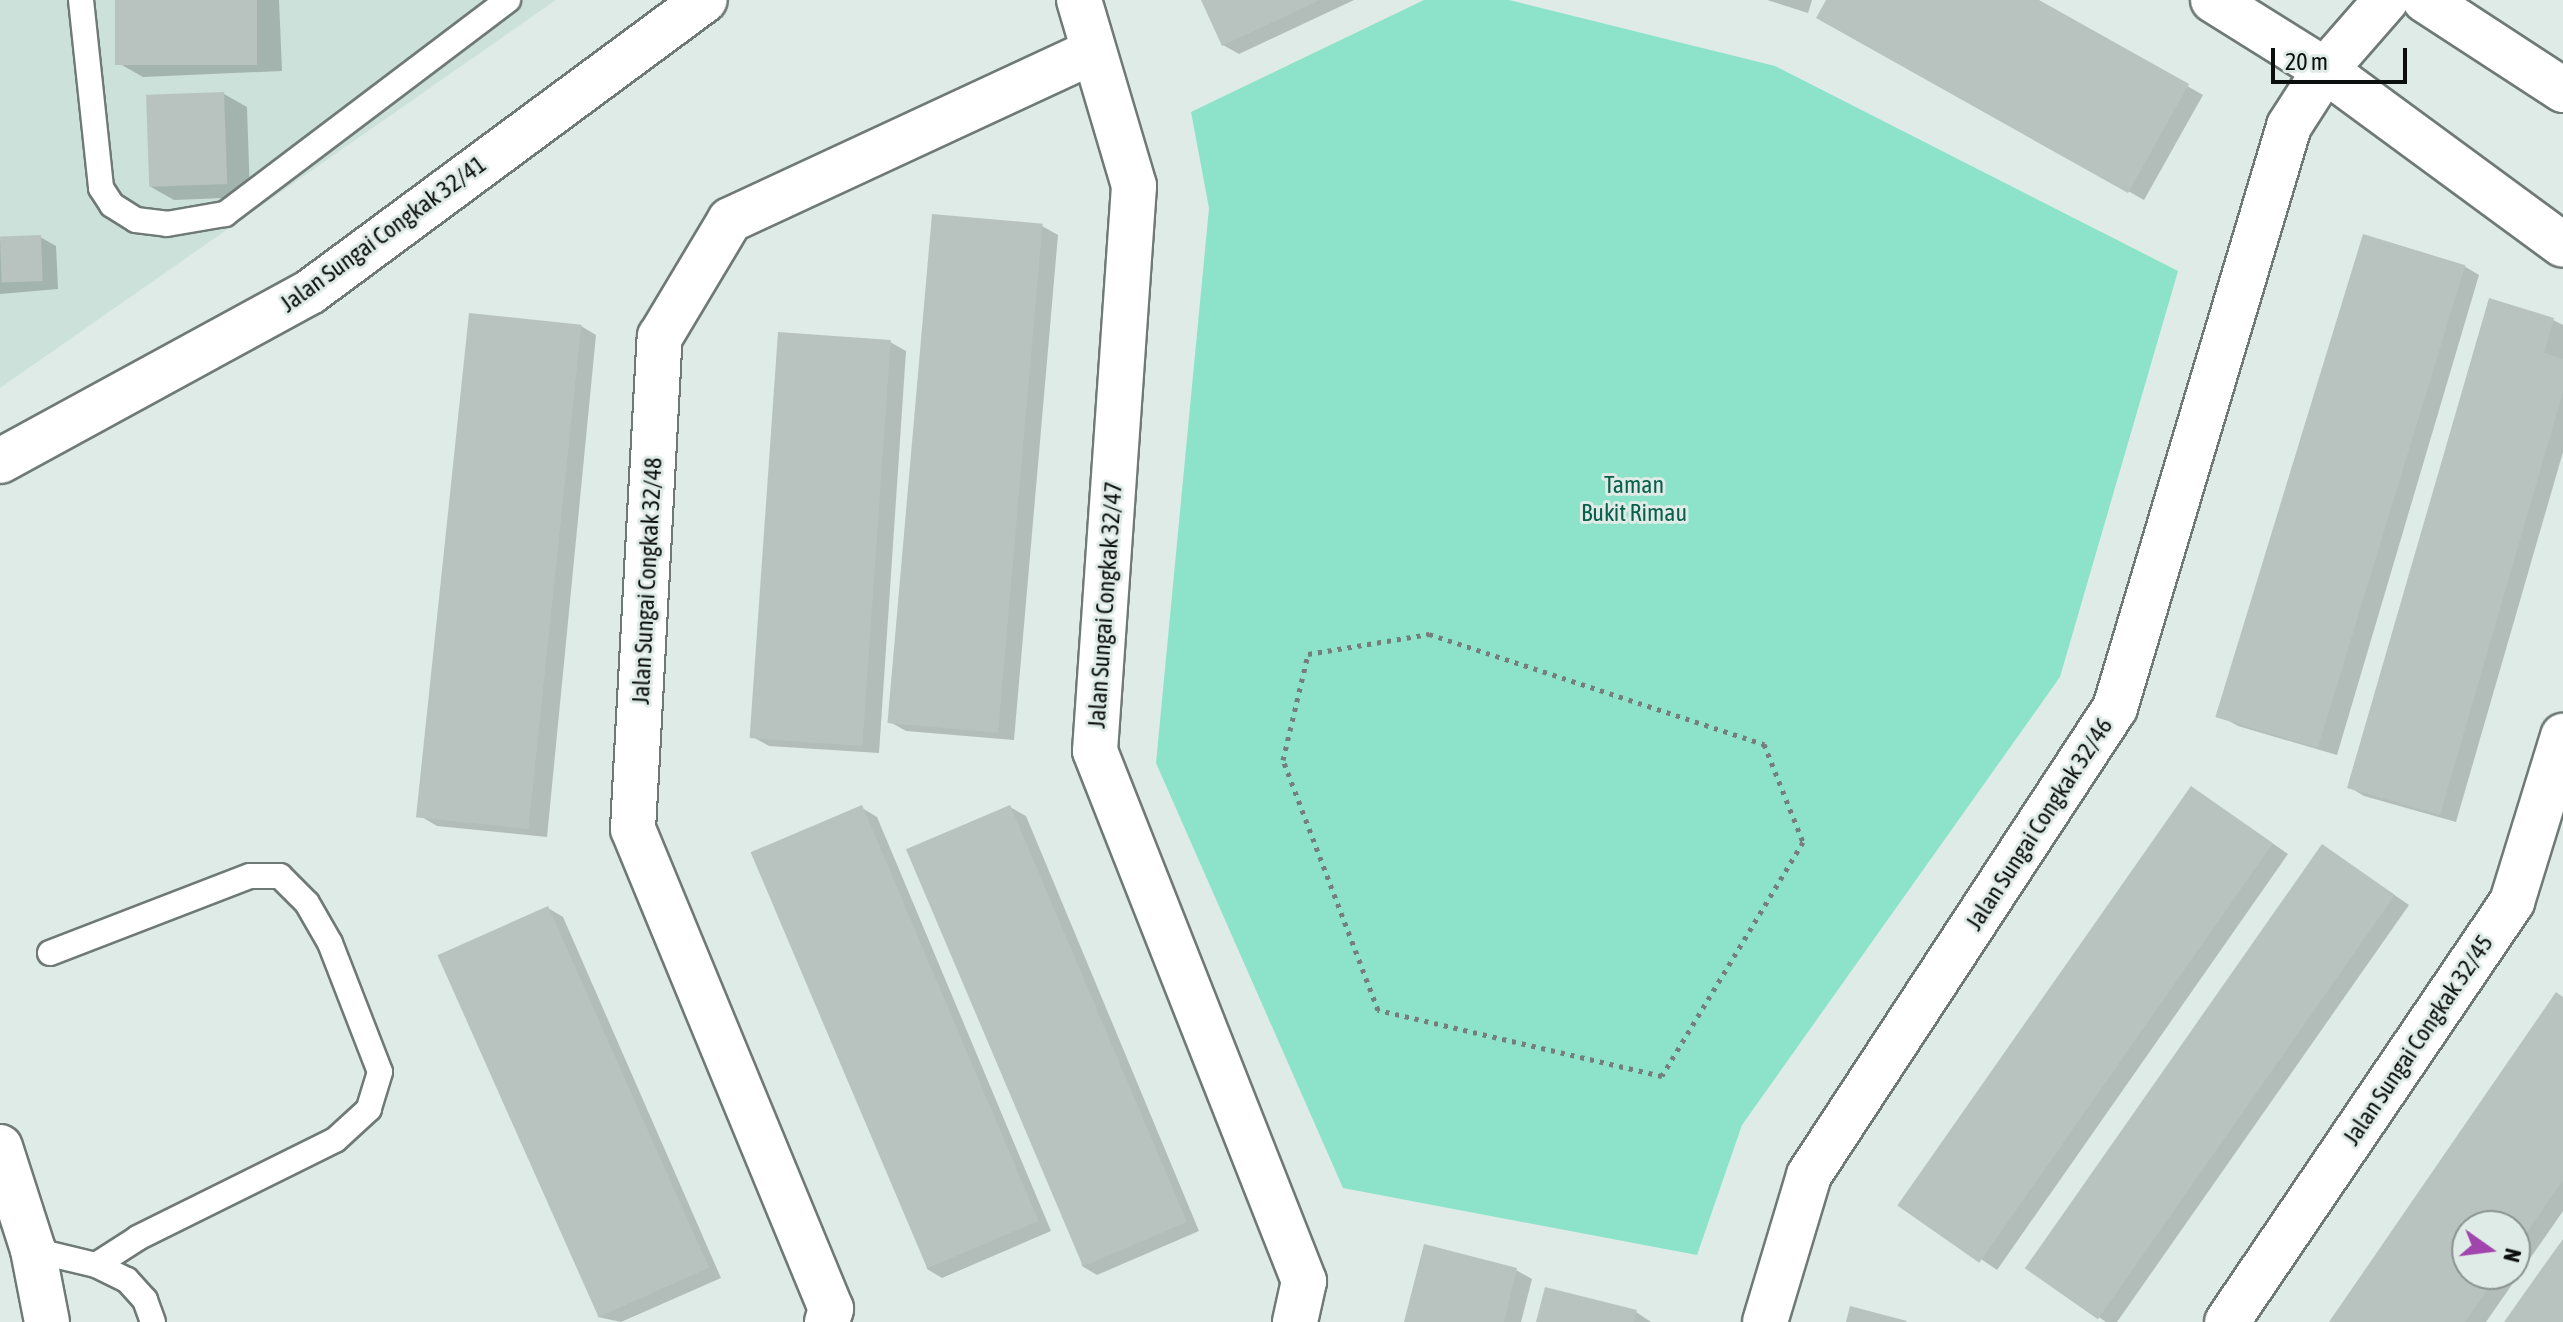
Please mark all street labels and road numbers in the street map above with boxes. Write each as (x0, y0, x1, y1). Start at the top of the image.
street label: Jalan Sungai Congkak 32/41 (275, 150, 491, 318)
street label: Jalan Sungai Congkak 32/48 (626, 457, 668, 705)
street label: Jalan Sungai Congkak 32/47 (1082, 481, 1128, 729)
street label: Jalan Sungai Congkak 32/46 (1960, 712, 2118, 936)
street label: Jalan Sungai Congkak 32/45 (2337, 929, 2499, 1151)

